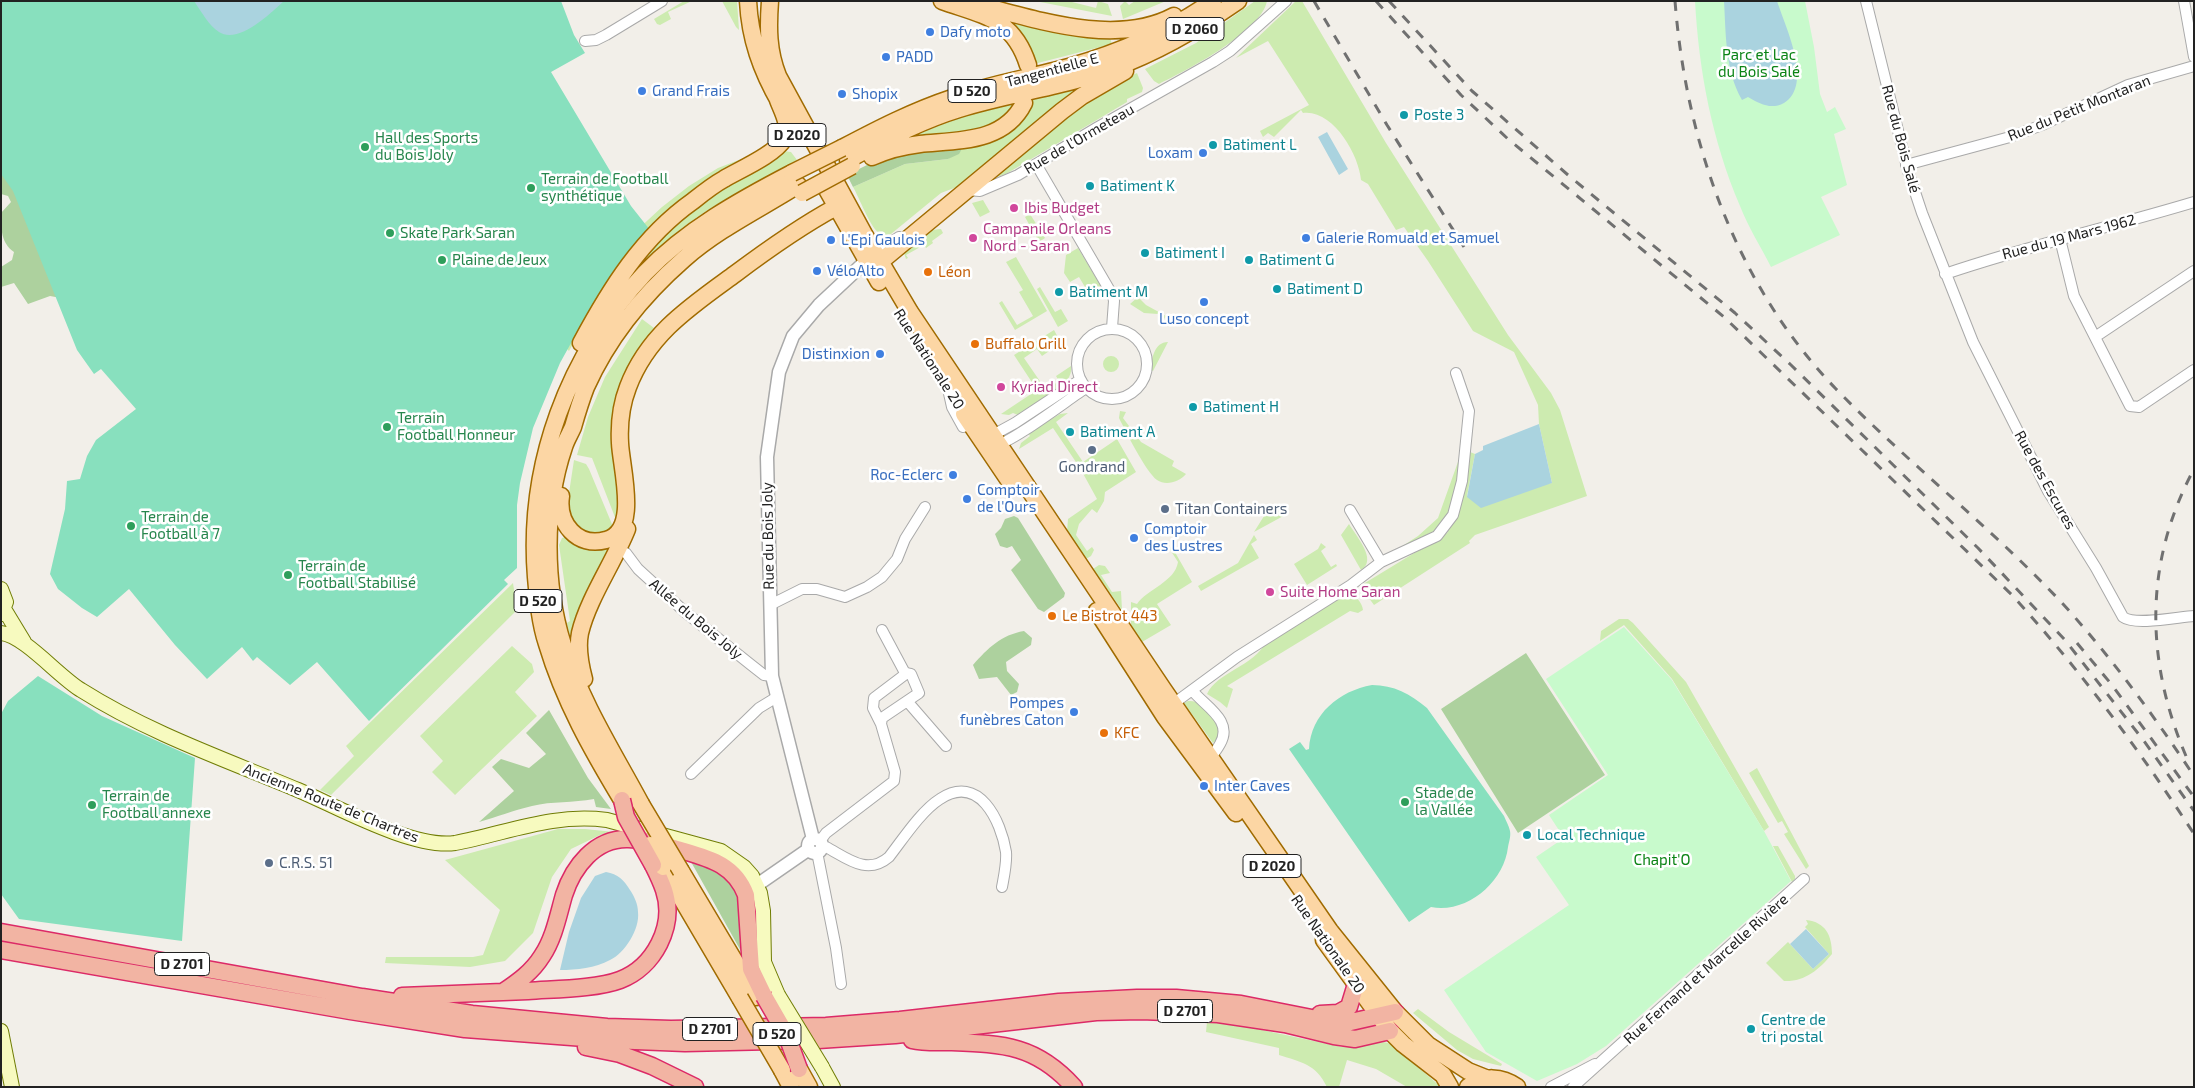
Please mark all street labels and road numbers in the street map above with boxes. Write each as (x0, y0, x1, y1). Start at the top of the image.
road number: D 2060 (1166, 18, 1224, 40)
street label: Tangentielle E (1004, 49, 1100, 91)
street label: Rue du Petit Montaran (2005, 71, 2153, 145)
road number: D 520 (948, 80, 996, 102)
street label: Rue du Bois Salé (1878, 83, 1924, 195)
street label: Rue de l'Ormeteau (1021, 100, 1137, 178)
road number: D 2020 (768, 124, 826, 146)
street label: Rue du 19 Mars 1962 (2000, 211, 2138, 263)
street label: Rue Nationale 20 (890, 305, 968, 413)
street label: Rue des Escures (2010, 427, 2080, 533)
street label: Rue du Bois Joly (758, 482, 778, 590)
street label: Allée du Bois Joly (646, 575, 746, 663)
road number: D 520 (514, 590, 562, 612)
street label: Ancienne Route de Chartres (240, 759, 422, 847)
road number: D 2020 (1243, 854, 1301, 878)
street label: Rue Fernand et Marcelle Rivière (1620, 890, 1792, 1048)
street label: Rue Nationale 20 (1287, 891, 1369, 997)
road number: D 2701 (154, 952, 210, 976)
road number: D 2701 (1158, 999, 1212, 1022)
road number: D 2701 (682, 1018, 738, 1040)
road number: D 520 (753, 1022, 801, 1046)

